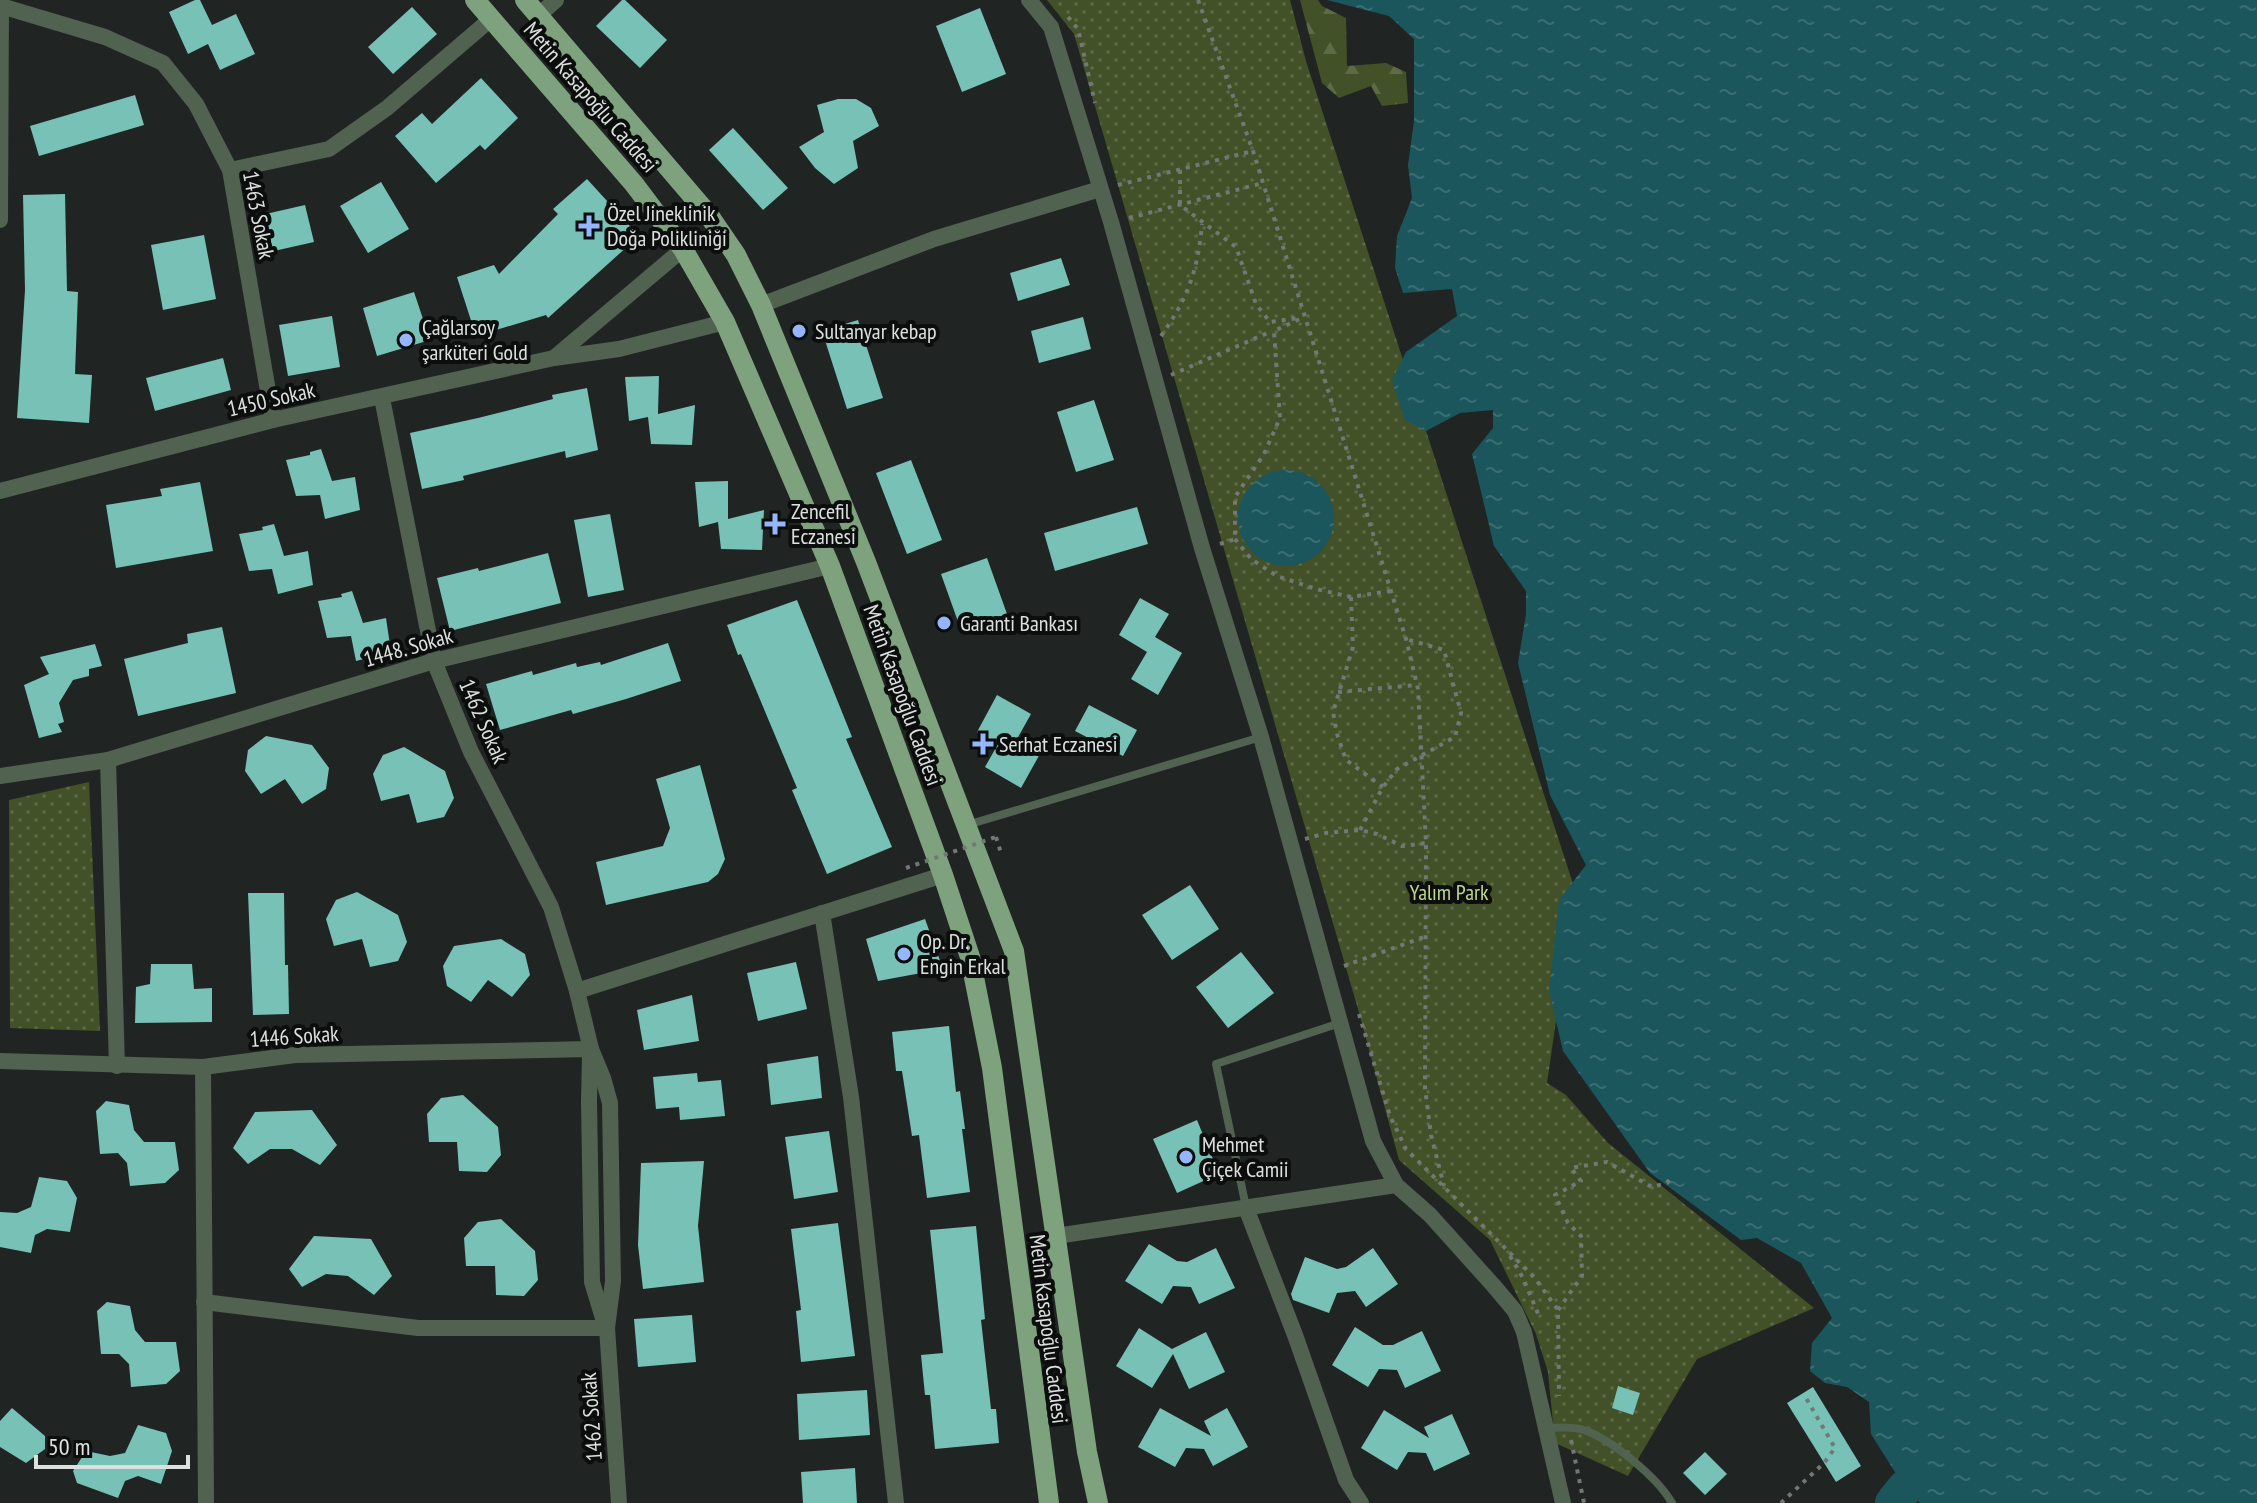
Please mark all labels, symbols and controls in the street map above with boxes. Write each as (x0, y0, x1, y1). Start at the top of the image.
street label: Metin Kasapoğlu Caddesi (518, 16, 664, 178)
street label: 1463 Sokak (237, 169, 281, 262)
place label: Özel Jineklinik Doğa Polikliniği (607, 199, 727, 252)
marker: Özel Jineklinik Doğa Polikliniği (578, 215, 600, 237)
place label: Çağlarsoy şarküteri Gold (422, 313, 528, 366)
place label: Sultanyar kebap (815, 317, 937, 345)
marker: Sultanyar kebap (790, 322, 808, 340)
marker: Çağlarsoy şarküteri Gold (397, 331, 415, 349)
street label: 1450 Sokak (224, 375, 318, 423)
place label: Zencefil Eczanesi (791, 497, 856, 550)
marker: Zencefil Eczanesi (766, 515, 784, 533)
street label: Metin Kasapoğlu Caddesi (857, 601, 949, 789)
place label: Garanti Bankası (960, 609, 1078, 637)
marker: Garanti Bankası (935, 614, 953, 632)
street label: 1448. Sokak (360, 621, 456, 673)
street label: 1462 Sokak (453, 675, 515, 768)
place label: Serhat Eczanesi (999, 730, 1117, 758)
marker: Serhat Eczanesi (974, 735, 992, 753)
park label: Yalım Park (1409, 878, 1489, 906)
place label: Op. Dr. Engin Erkal (920, 927, 1006, 980)
marker: Op. Dr. Engin Erkal (895, 945, 913, 963)
street label: 1446 Sokak (249, 1019, 340, 1053)
place label: Mehmet Çiçek Camii (1202, 1130, 1289, 1183)
marker: Mehmet Çiçek Camii (1177, 1148, 1195, 1166)
street label: Metin Kasapoğlu Caddesi (1023, 1233, 1075, 1425)
street label: 1462 Sokak (574, 1371, 608, 1462)
scale bar (36, 1419, 188, 1469)
text: 50 m (48, 1431, 90, 1462)

